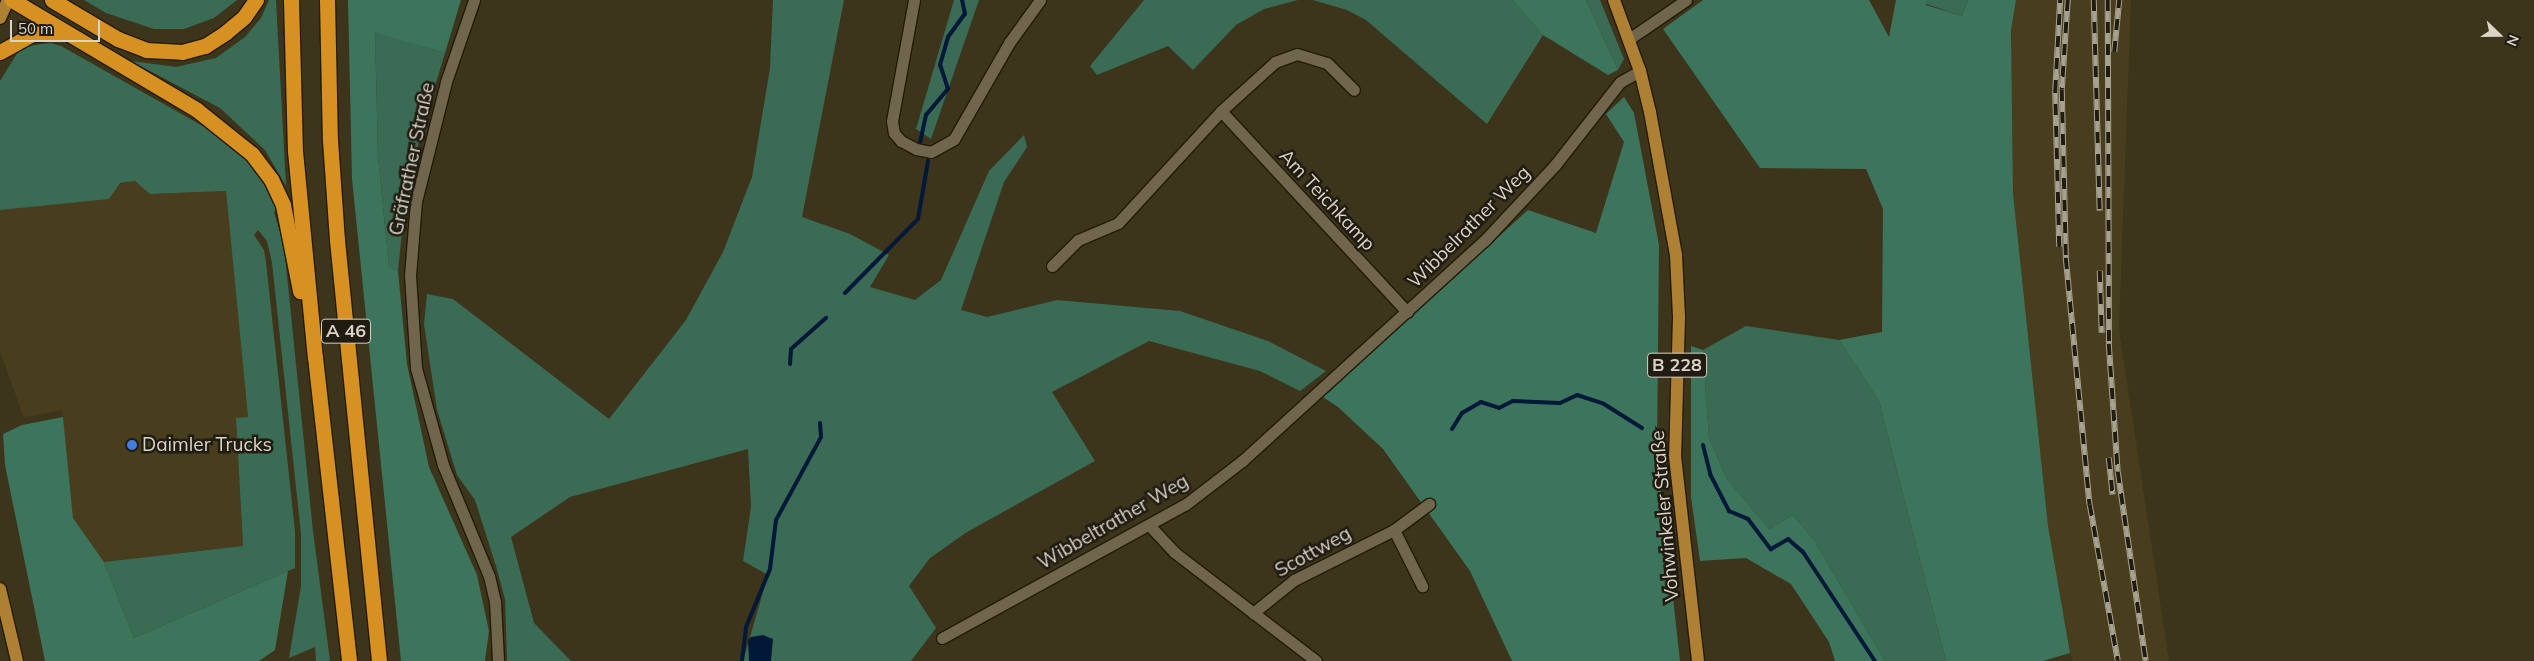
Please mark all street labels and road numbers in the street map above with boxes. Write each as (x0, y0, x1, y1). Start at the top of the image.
street label: Gräfrather Straße (385, 80, 439, 238)
street label: Am Teichkamp (1274, 145, 1380, 255)
street label: Wibbelrather Weg (1403, 161, 1535, 293)
road number: A 46 (320, 316, 372, 346)
road number: B 228 (1647, 350, 1707, 380)
street label: Vohwinkeler Straße (1646, 429, 1684, 603)
street label: Wibbeltrather Weg (1034, 470, 1192, 574)
street label: Scottweg (1271, 522, 1355, 582)

